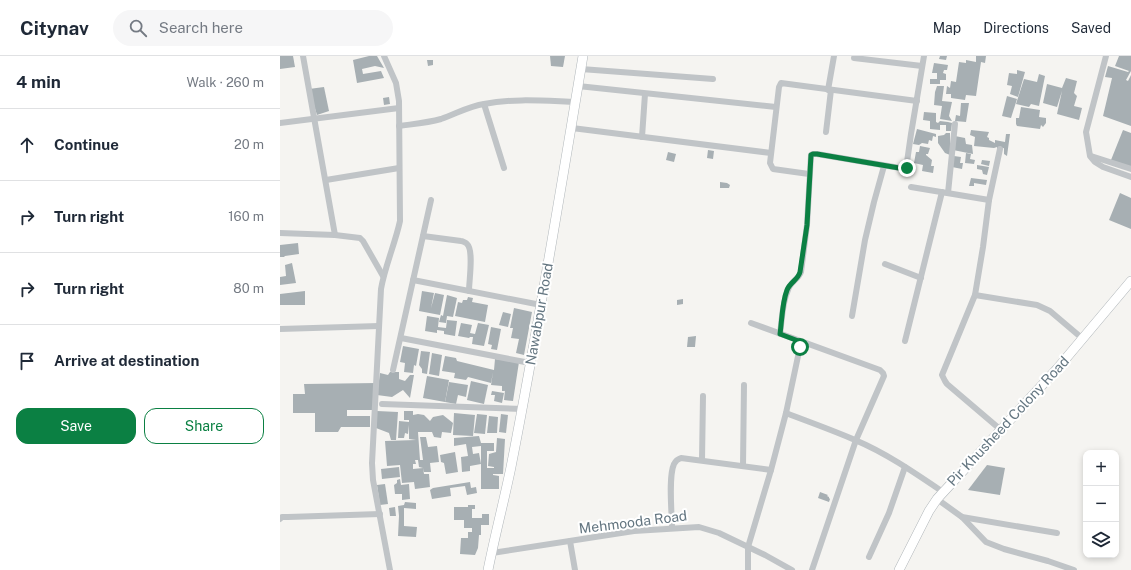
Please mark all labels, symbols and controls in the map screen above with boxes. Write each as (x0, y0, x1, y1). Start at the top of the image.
search box (113, 10, 393, 46)
text: Citynav (20, 17, 89, 39)
icon: search (127, 17, 149, 39)
text: Search here (159, 19, 243, 36)
text: Map (933, 20, 961, 36)
text: Directions (983, 20, 1049, 36)
text: Saved (1071, 20, 1111, 36)
text: 4 min (16, 72, 61, 92)
text: Walk · 260 m (186, 75, 264, 90)
icon: ahead (16, 134, 38, 156)
text: Continue (54, 136, 119, 153)
text: 20 m (234, 137, 264, 152)
route end (898, 159, 916, 177)
icon: right (16, 206, 38, 228)
text: Turn right (54, 208, 124, 225)
text: 160 m (228, 209, 264, 224)
street label: Nawabpur Road (522, 262, 556, 366)
icon: right (16, 278, 38, 300)
text: Turn right (54, 280, 124, 297)
text: 80 m (233, 281, 264, 296)
route start (791, 338, 809, 356)
icon: arrive (16, 350, 38, 372)
text: Arrive at destination (54, 352, 199, 369)
street label: Pir Khusheed Colony Road (944, 353, 1072, 489)
button: Save (16, 408, 136, 444)
button: Share (144, 408, 264, 444)
map controls (1083, 450, 1119, 558)
button: + (1083, 450, 1119, 486)
button: − (1083, 486, 1119, 522)
street label: Mehmooda Road (578, 507, 688, 537)
button: layers (1083, 522, 1119, 558)

